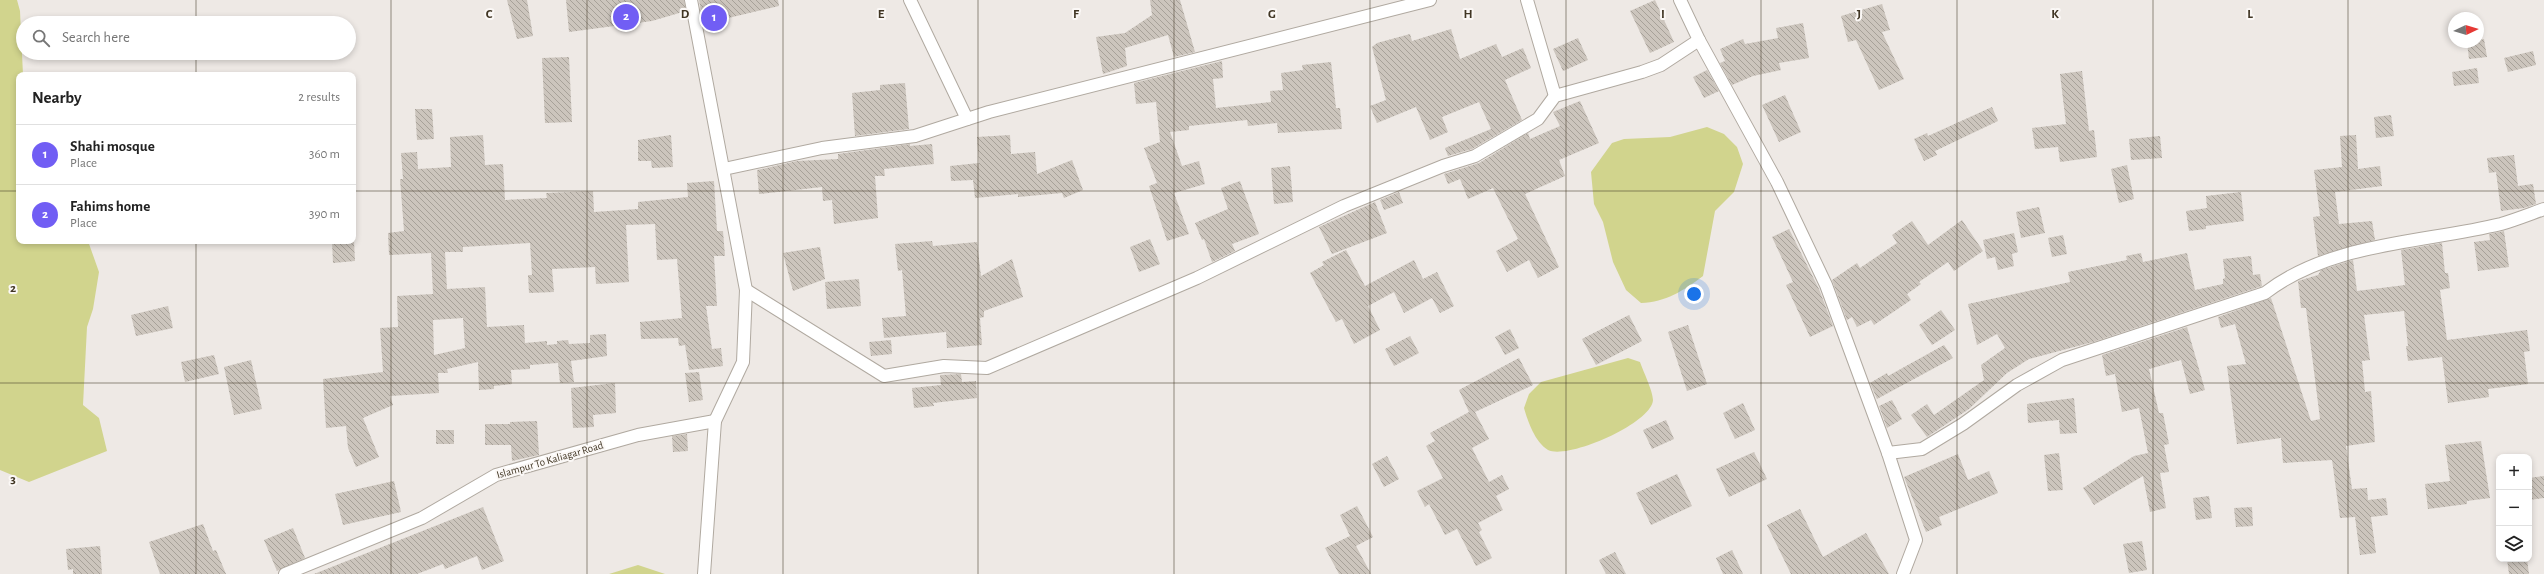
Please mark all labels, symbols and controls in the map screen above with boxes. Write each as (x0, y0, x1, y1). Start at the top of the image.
pin: 2 (613, 2, 639, 32)
pin: 1 (701, 3, 727, 33)
text: C (486, 8, 493, 21)
text: D (681, 8, 690, 21)
text: E (878, 8, 885, 21)
text: F (1073, 8, 1080, 21)
text: G (1268, 8, 1276, 21)
text: H (1463, 8, 1473, 21)
text: I (1661, 8, 1665, 21)
text: J (1857, 8, 1861, 21)
text: K (2051, 8, 2059, 21)
text: L (2247, 8, 2253, 21)
north arrow (2448, 12, 2484, 48)
search box (16, 16, 356, 60)
icon: search (30, 27, 52, 49)
text: Search here (62, 30, 130, 45)
text: Nearby (32, 89, 82, 106)
text: 2 results (298, 91, 340, 104)
text: Shahi mosque (70, 139, 155, 154)
text: 1 (43, 148, 47, 161)
text: 360 m (309, 148, 340, 161)
text: Place (70, 157, 97, 170)
text: Fahims home (70, 199, 150, 214)
text: 2 (42, 208, 48, 221)
text: 390 m (309, 208, 340, 221)
text: Place (70, 217, 97, 230)
text: 2 (10, 282, 16, 295)
your location (1684, 284, 1704, 304)
street label: Islampur To Kaliagar Road (495, 439, 605, 481)
map controls (2496, 454, 2532, 562)
button: + (2496, 454, 2532, 490)
text: 3 (10, 473, 16, 486)
button: − (2496, 490, 2532, 526)
button: layers (2496, 526, 2532, 562)

